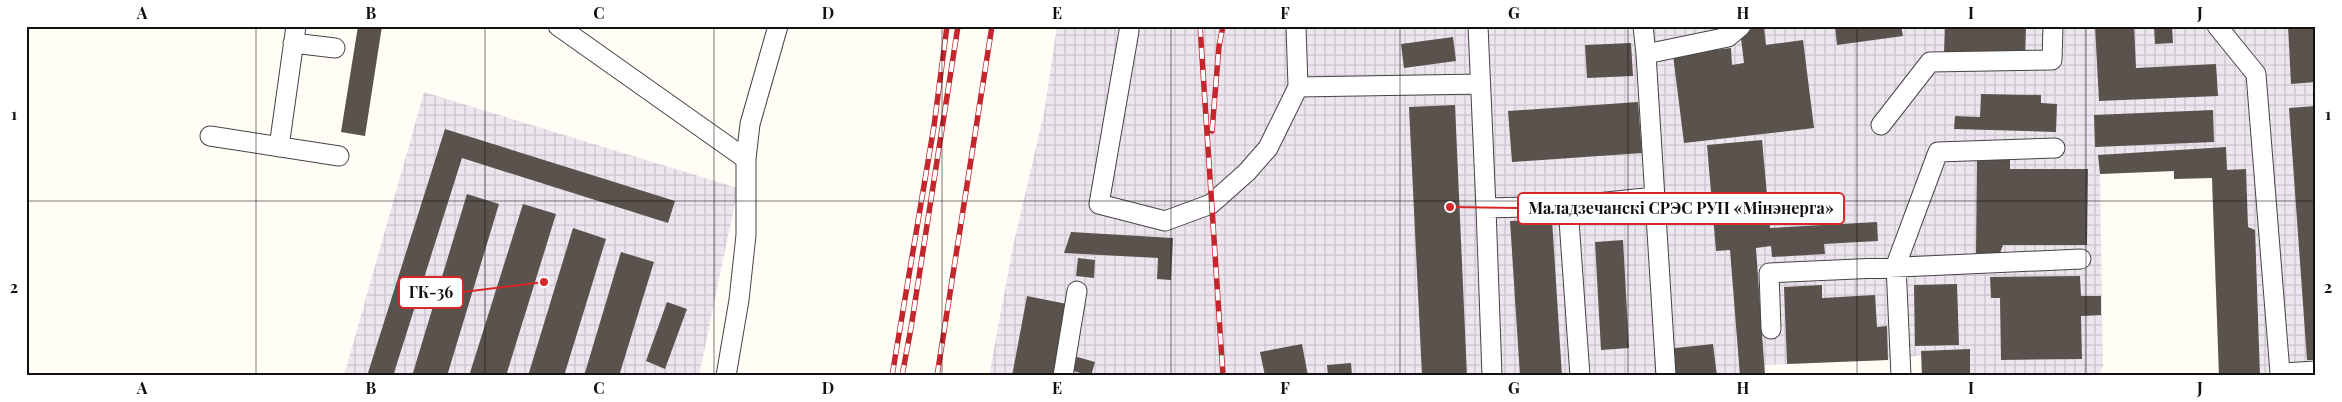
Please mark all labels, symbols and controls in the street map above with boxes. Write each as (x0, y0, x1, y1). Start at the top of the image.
text: A (136, 2, 148, 23)
text: B (366, 2, 377, 23)
text: C (593, 2, 605, 23)
text: D (822, 2, 834, 23)
text: E (1052, 2, 1062, 23)
text: F (1280, 2, 1290, 23)
text: G (1508, 2, 1520, 23)
text: H (1737, 2, 1750, 23)
text: I (1968, 2, 1974, 23)
text: J (2196, 2, 2203, 23)
text: 1 (11, 103, 17, 124)
text: 1 (2325, 103, 2331, 124)
callout: Маладзечанскі СРЭС РУП «Мінэнерга» (1518, 193, 1844, 224)
text: Маладзечанскі СРЭС РУП «Мінэнерга» (1528, 197, 1834, 218)
text: 2 (10, 276, 18, 297)
text: 2 (2324, 276, 2332, 297)
callout: ГК-36 (399, 277, 463, 308)
text: ГК-36 (409, 281, 453, 302)
text: A (136, 377, 148, 398)
text: B (366, 377, 377, 398)
text: C (593, 377, 605, 398)
text: D (822, 377, 834, 398)
text: E (1052, 377, 1062, 398)
text: F (1280, 377, 1290, 398)
text: G (1508, 377, 1520, 398)
text: H (1737, 377, 1750, 398)
text: I (1968, 377, 1974, 398)
text: J (2196, 377, 2203, 398)

